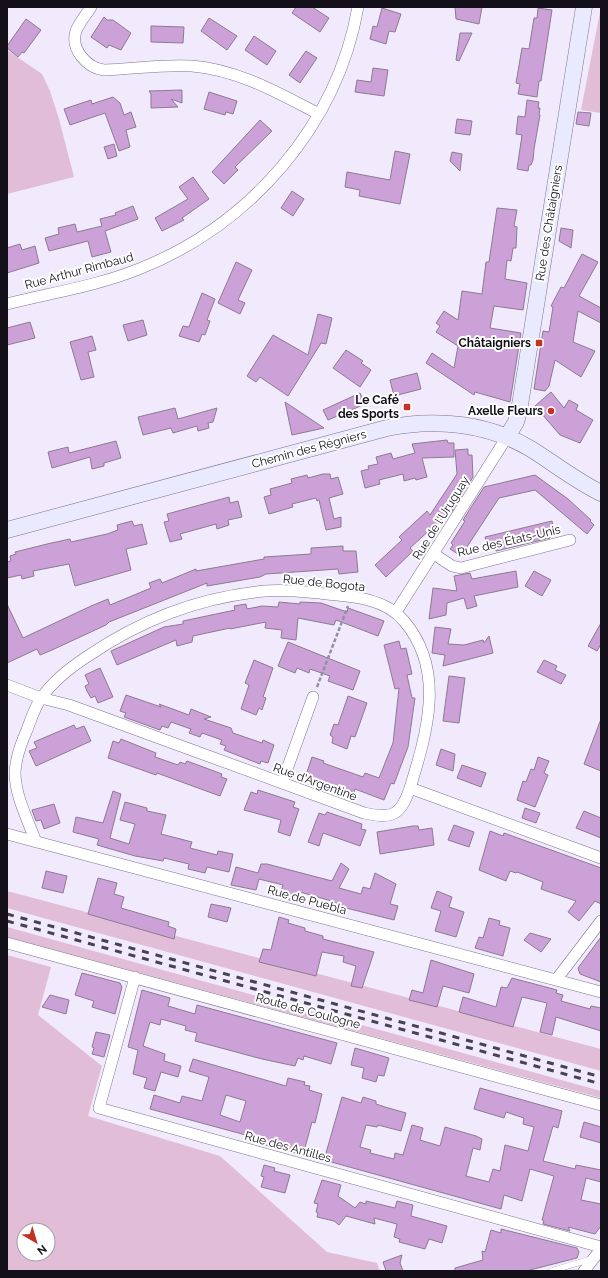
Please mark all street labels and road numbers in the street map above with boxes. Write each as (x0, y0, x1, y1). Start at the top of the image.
street label: Rue des Châtaigniers (533, 164, 565, 282)
street label: Rue Arthur Rimbaud (23, 250, 135, 292)
street label: Chemin des Régniers (250, 427, 368, 471)
street label: Rue de l'Uruguay (410, 473, 473, 562)
street label: Rue des États-Unis (456, 522, 562, 560)
street label: Rue de Bogota (282, 572, 366, 594)
street label: Rue d'Argentine (271, 760, 359, 804)
street label: Rue de Puebla (266, 883, 348, 917)
street label: Route de Coulogne (254, 990, 362, 1032)
street label: Rue des Antilles (243, 1129, 333, 1165)

